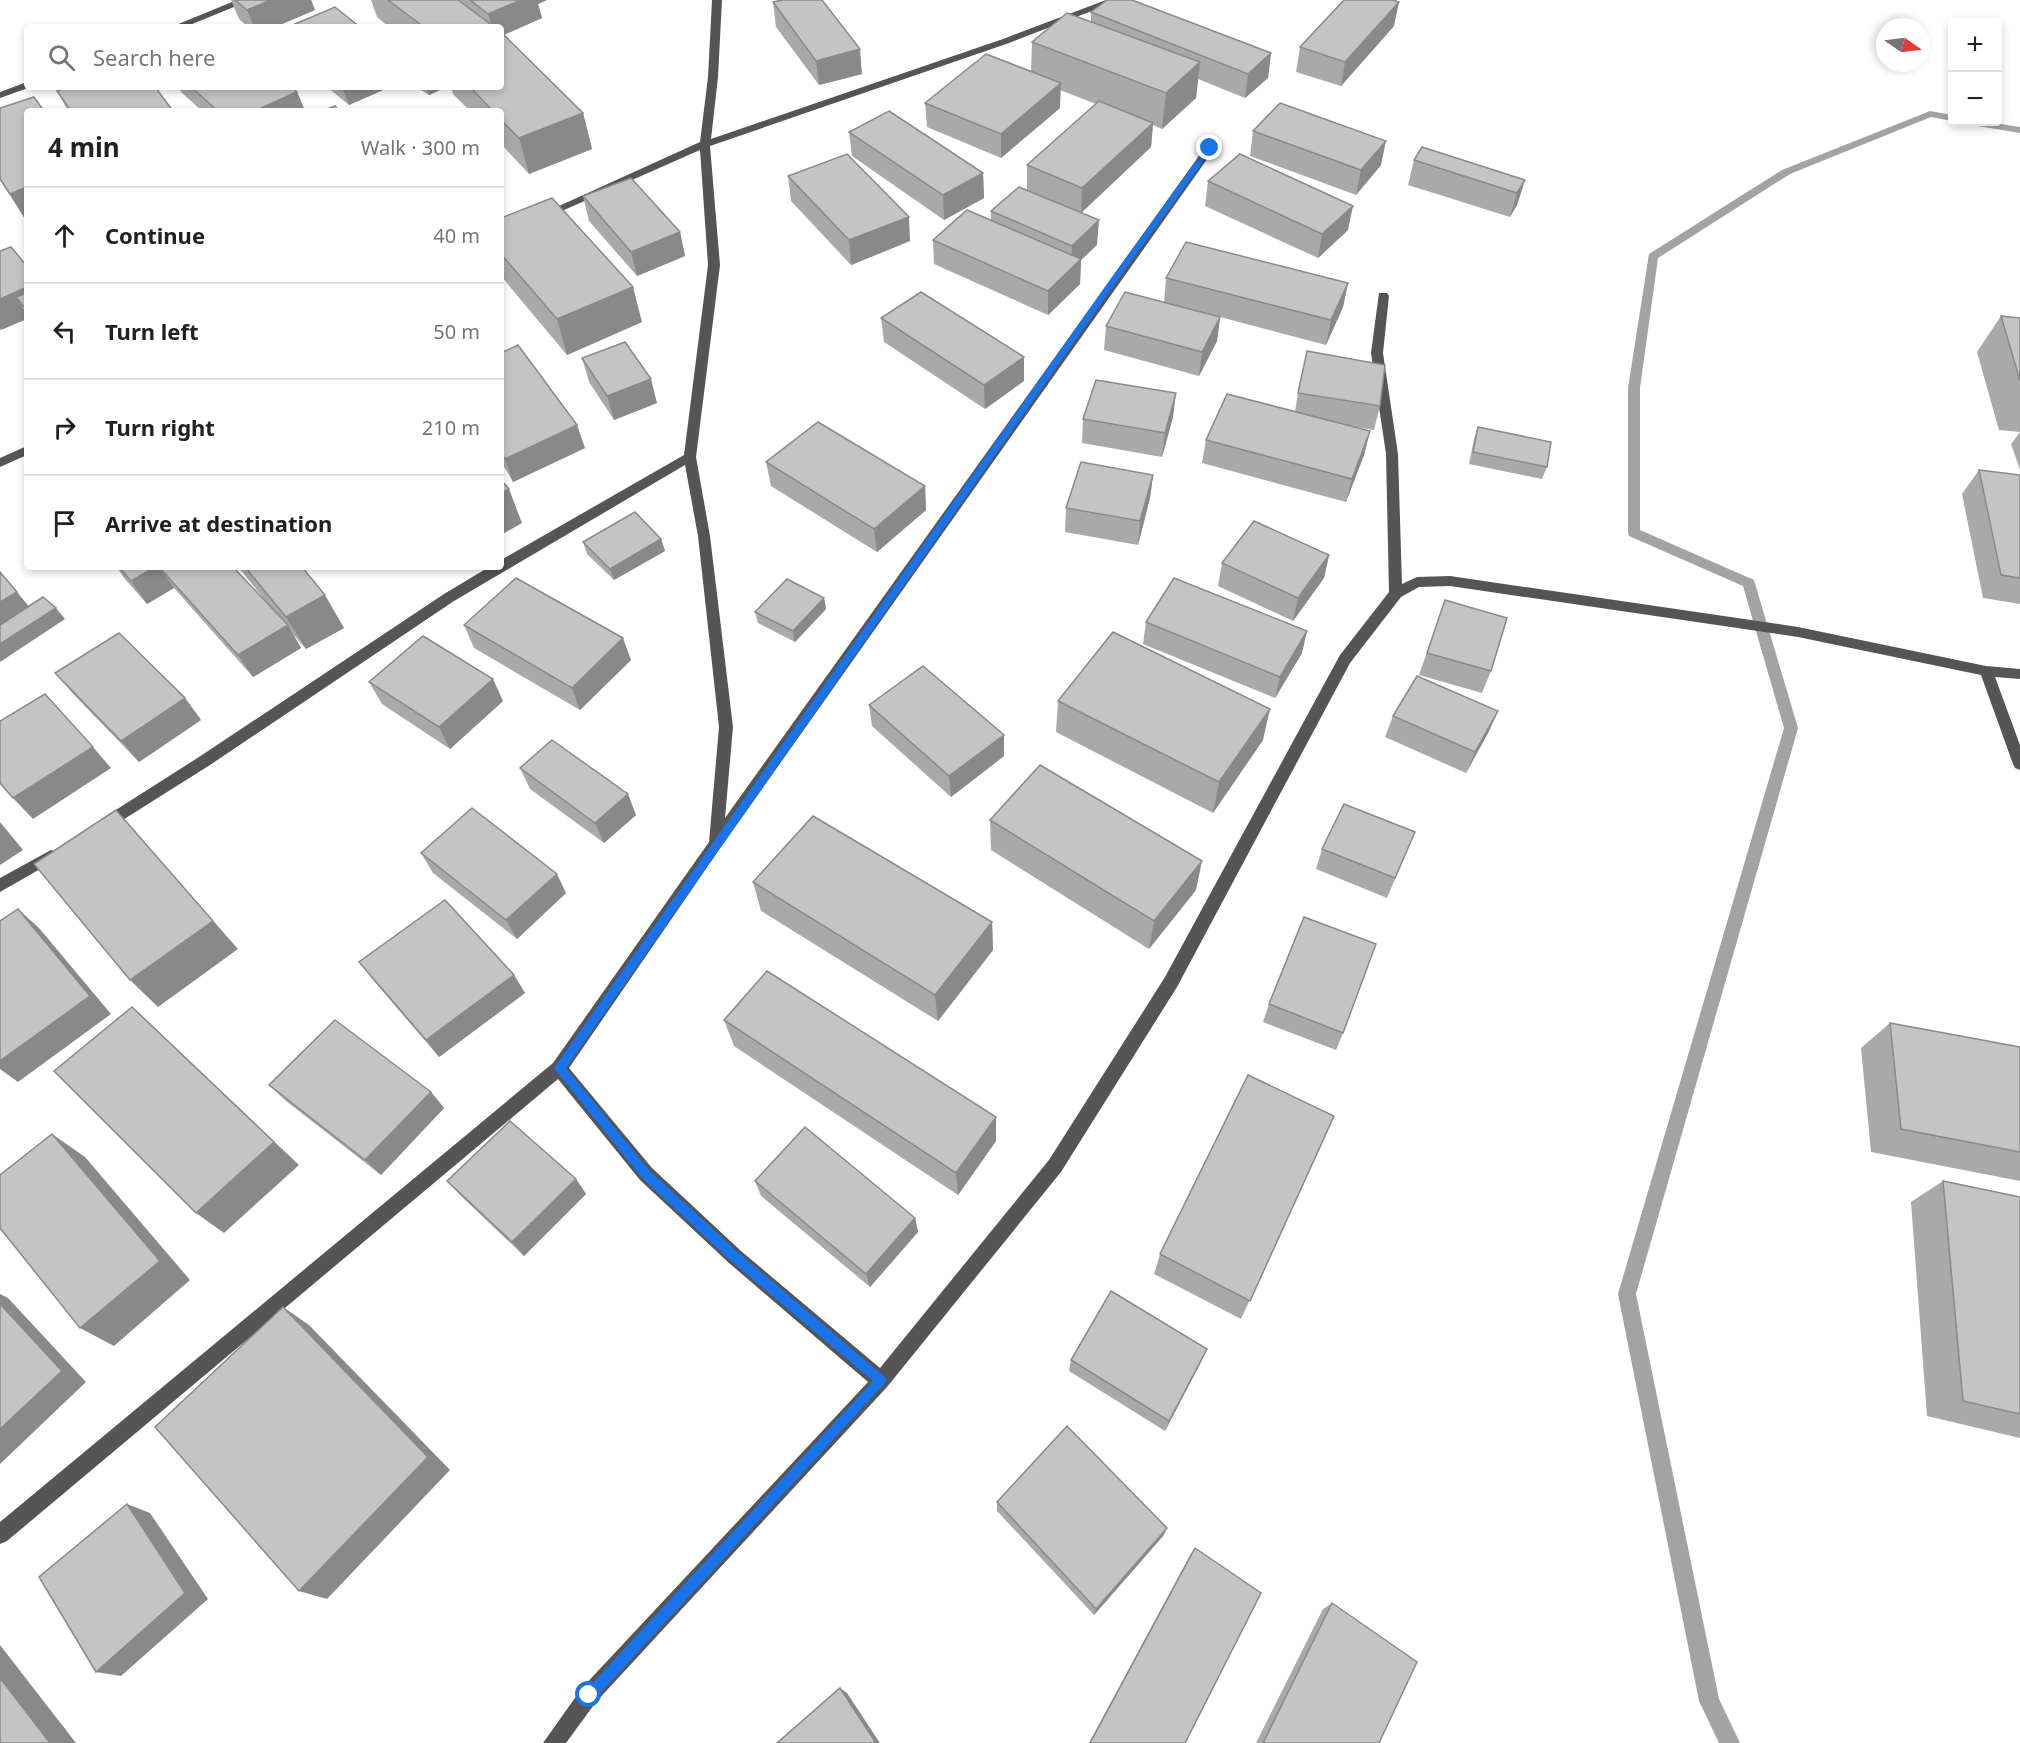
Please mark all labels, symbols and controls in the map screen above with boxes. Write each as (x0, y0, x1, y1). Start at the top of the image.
north arrow (1876, 18, 1930, 72)
map controls (1948, 18, 2002, 126)
button: + (1948, 18, 2002, 72)
search box (24, 24, 504, 90)
icon: search (45, 41, 78, 74)
text: Search here (93, 42, 215, 72)
button: − (1948, 72, 2002, 126)
text: 4 min (48, 129, 120, 165)
text: Walk · 300 m (361, 134, 480, 161)
route end (1196, 134, 1222, 160)
icon: ahead (48, 219, 81, 252)
text: Continue (105, 220, 205, 250)
text: 40 m (433, 222, 480, 249)
icon: left (48, 315, 81, 348)
text: Turn left (105, 316, 199, 346)
text: 50 m (433, 318, 480, 345)
icon: right (48, 411, 81, 444)
text: Turn right (105, 412, 215, 442)
text: 210 m (422, 414, 480, 441)
icon: arrive (48, 507, 81, 540)
text: Arrive at destination (105, 508, 332, 538)
route start (575, 1681, 601, 1707)

